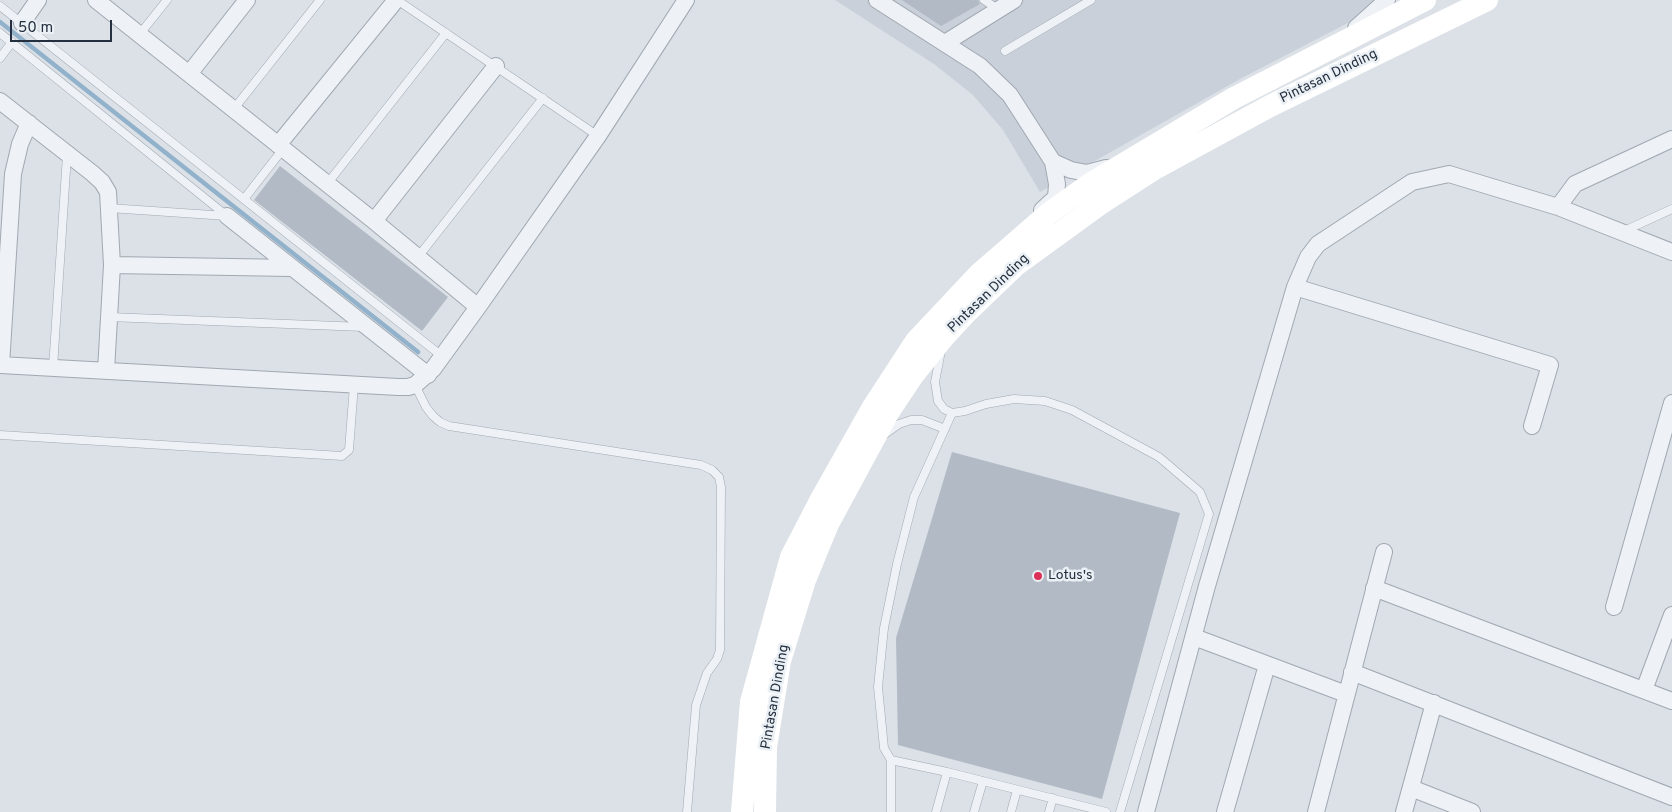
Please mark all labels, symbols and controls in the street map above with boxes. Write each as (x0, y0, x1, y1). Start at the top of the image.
scale bar (12, 10, 115, 42)
text: 50 m (18, 19, 53, 38)
street label: Pintasan Dinding (1278, 46, 1380, 108)
street label: Pintasan Dinding (945, 251, 1033, 337)
place label: Lotus's (1048, 568, 1092, 584)
marker: Lotus's (1032, 570, 1044, 582)
street label: Pintasan Dinding (758, 643, 794, 751)

